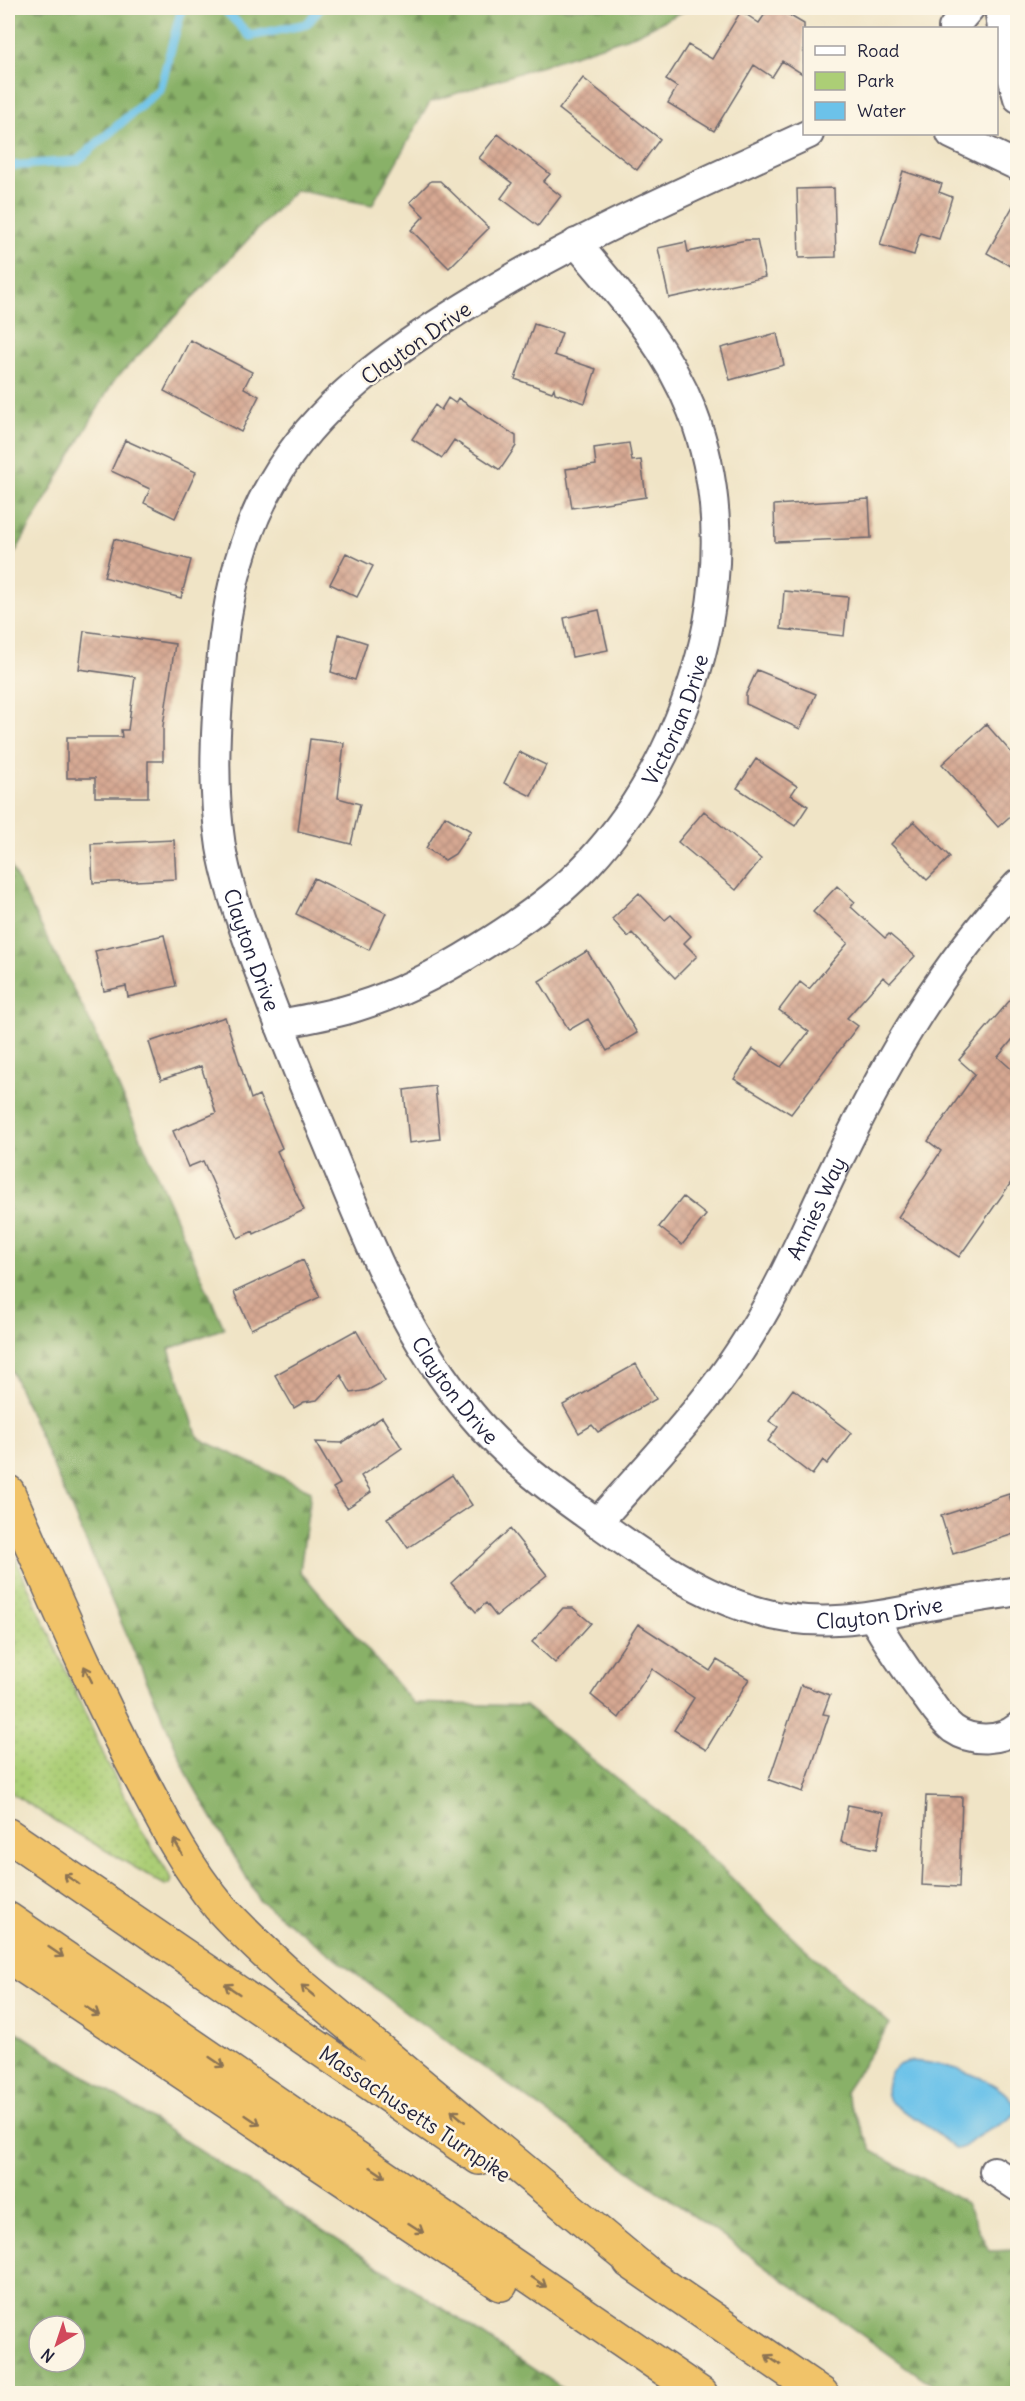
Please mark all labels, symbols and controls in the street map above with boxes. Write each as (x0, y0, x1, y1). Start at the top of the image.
legend (803, 27, 998, 135)
text: Road (857, 39, 900, 62)
text: Park (857, 69, 894, 92)
text: Water (857, 99, 907, 122)
street label: Clayton Drive (356, 295, 476, 391)
street label: Victorian Drive (636, 651, 714, 790)
street label: Clayton Drive (218, 885, 286, 1015)
street label: Annies Way (780, 1152, 852, 1264)
street label: Clayton Drive (406, 1331, 505, 1450)
street label: Clayton Drive (816, 1590, 945, 1634)
one-way arrow (81, 1666, 93, 1684)
one-way arrow (172, 1839, 184, 1856)
one-way arrow (63, 1873, 79, 1885)
one-way arrow (47, 1946, 63, 1958)
one-way arrow (224, 1983, 240, 1995)
one-way arrow (301, 1984, 316, 1998)
one-way arrow (83, 2005, 100, 2018)
street label: Massachusetts Turnpike (314, 2040, 516, 2188)
one-way arrow (208, 2056, 224, 2068)
one-way arrow (451, 2109, 466, 2123)
one-way arrow (245, 2114, 261, 2126)
one-way arrow (369, 2166, 385, 2178)
one-way arrow (407, 2222, 424, 2234)
one-way arrow (530, 2276, 546, 2288)
north arrow (27, 2314, 87, 2374)
text: N (37, 2344, 58, 2367)
one-way arrow (766, 2354, 782, 2366)

